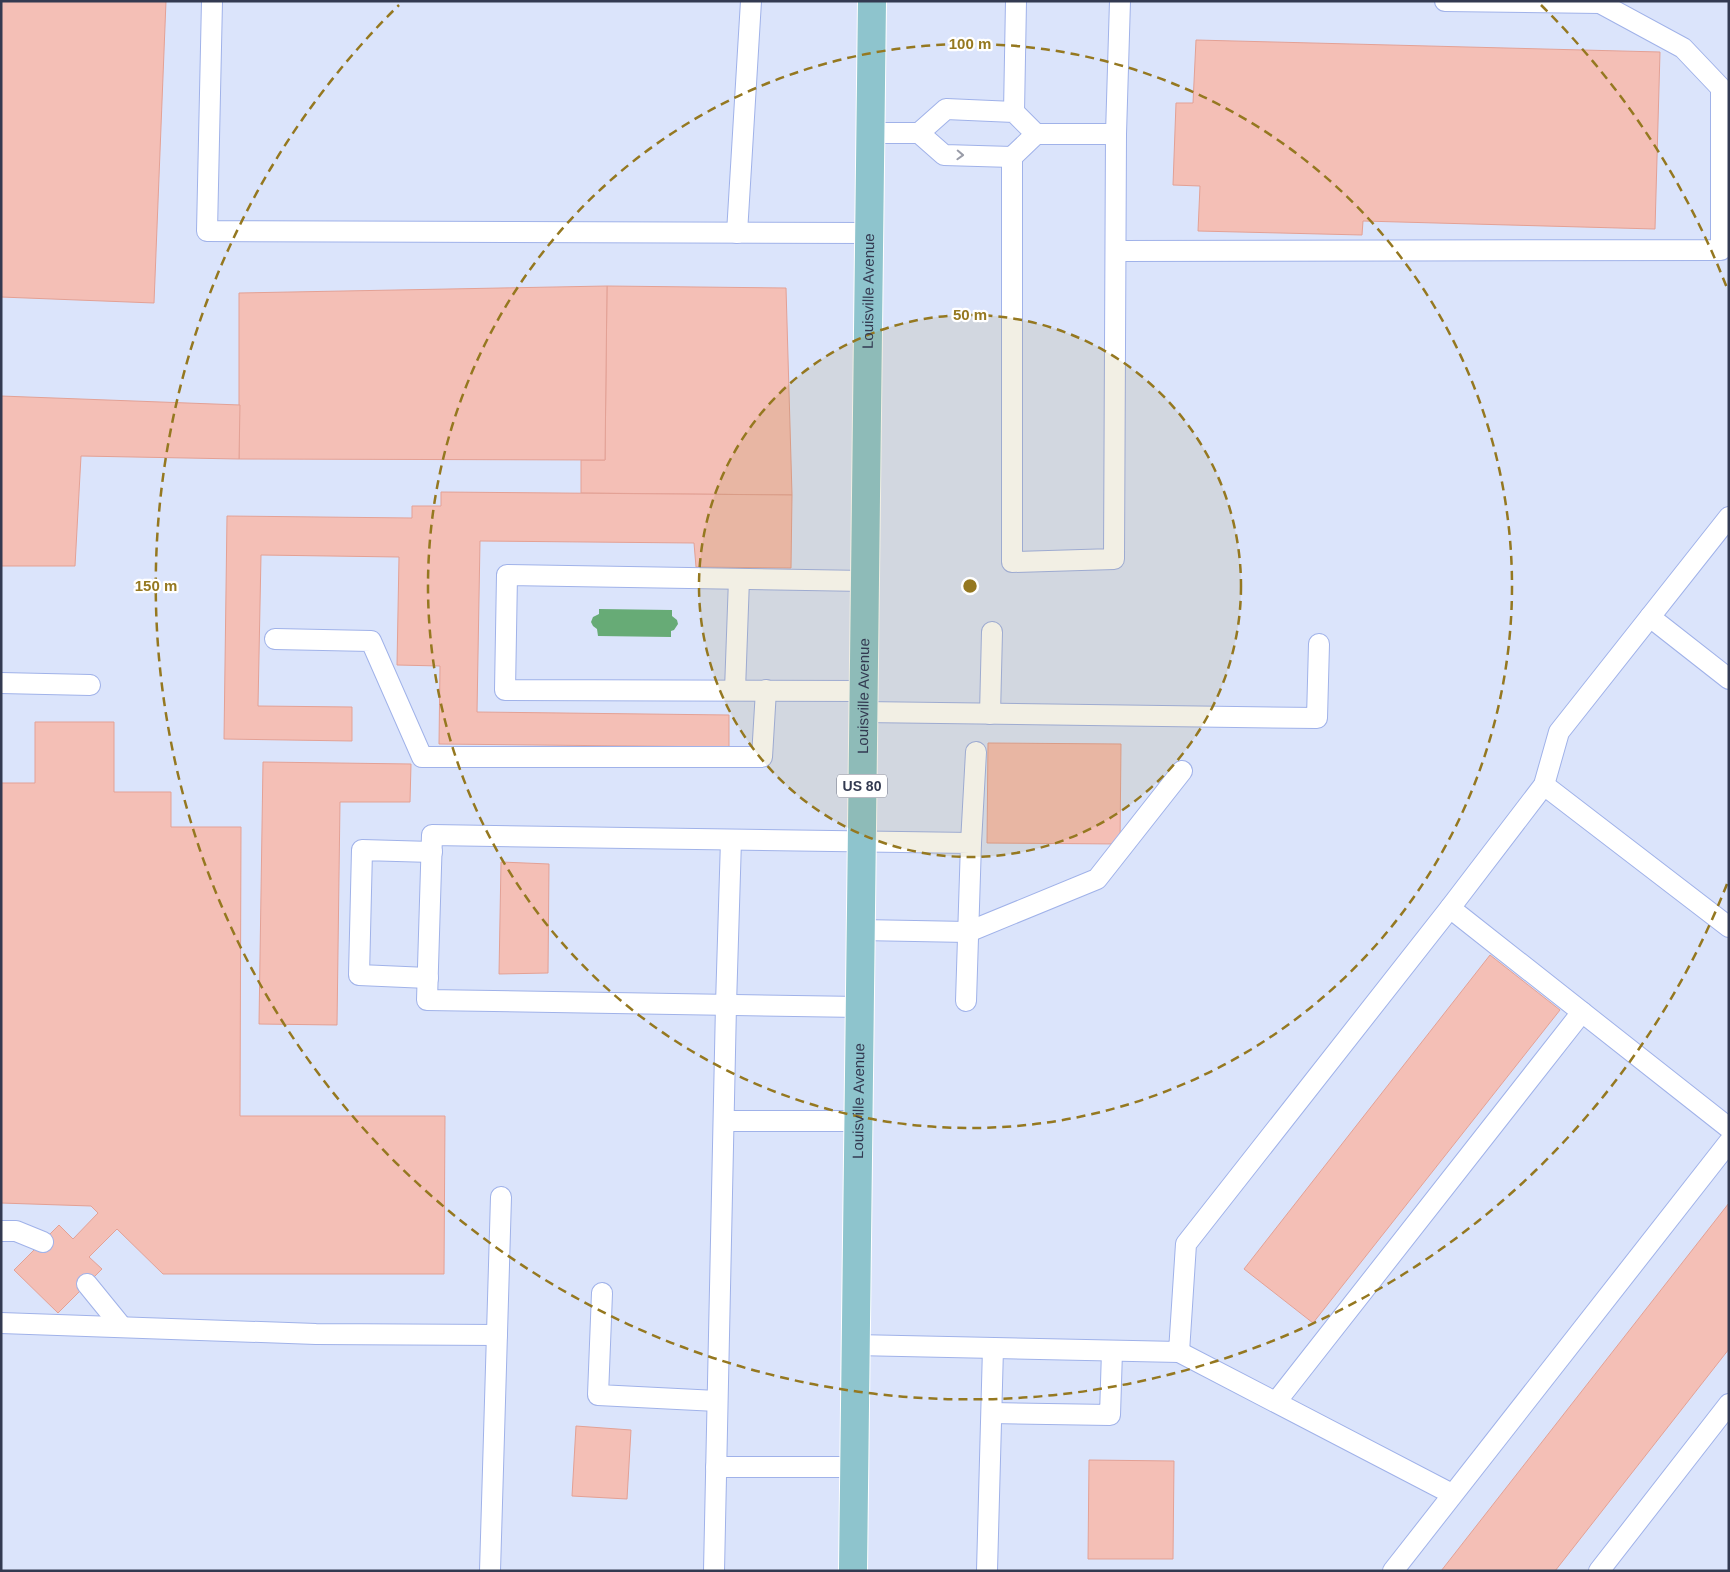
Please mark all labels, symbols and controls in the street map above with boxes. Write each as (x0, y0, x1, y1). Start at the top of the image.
text: 100 m (949, 35, 991, 52)
one-way arrow (956, 150, 964, 161)
street label: Louisville Avenue (859, 233, 877, 349)
text: 50 m (953, 306, 987, 323)
text: 150 m (135, 577, 177, 594)
centre of rings (961, 577, 979, 595)
street label: Louisville Avenue (854, 638, 872, 754)
road number: US 80 (837, 774, 887, 798)
street label: Louisville Avenue (849, 1043, 867, 1159)

